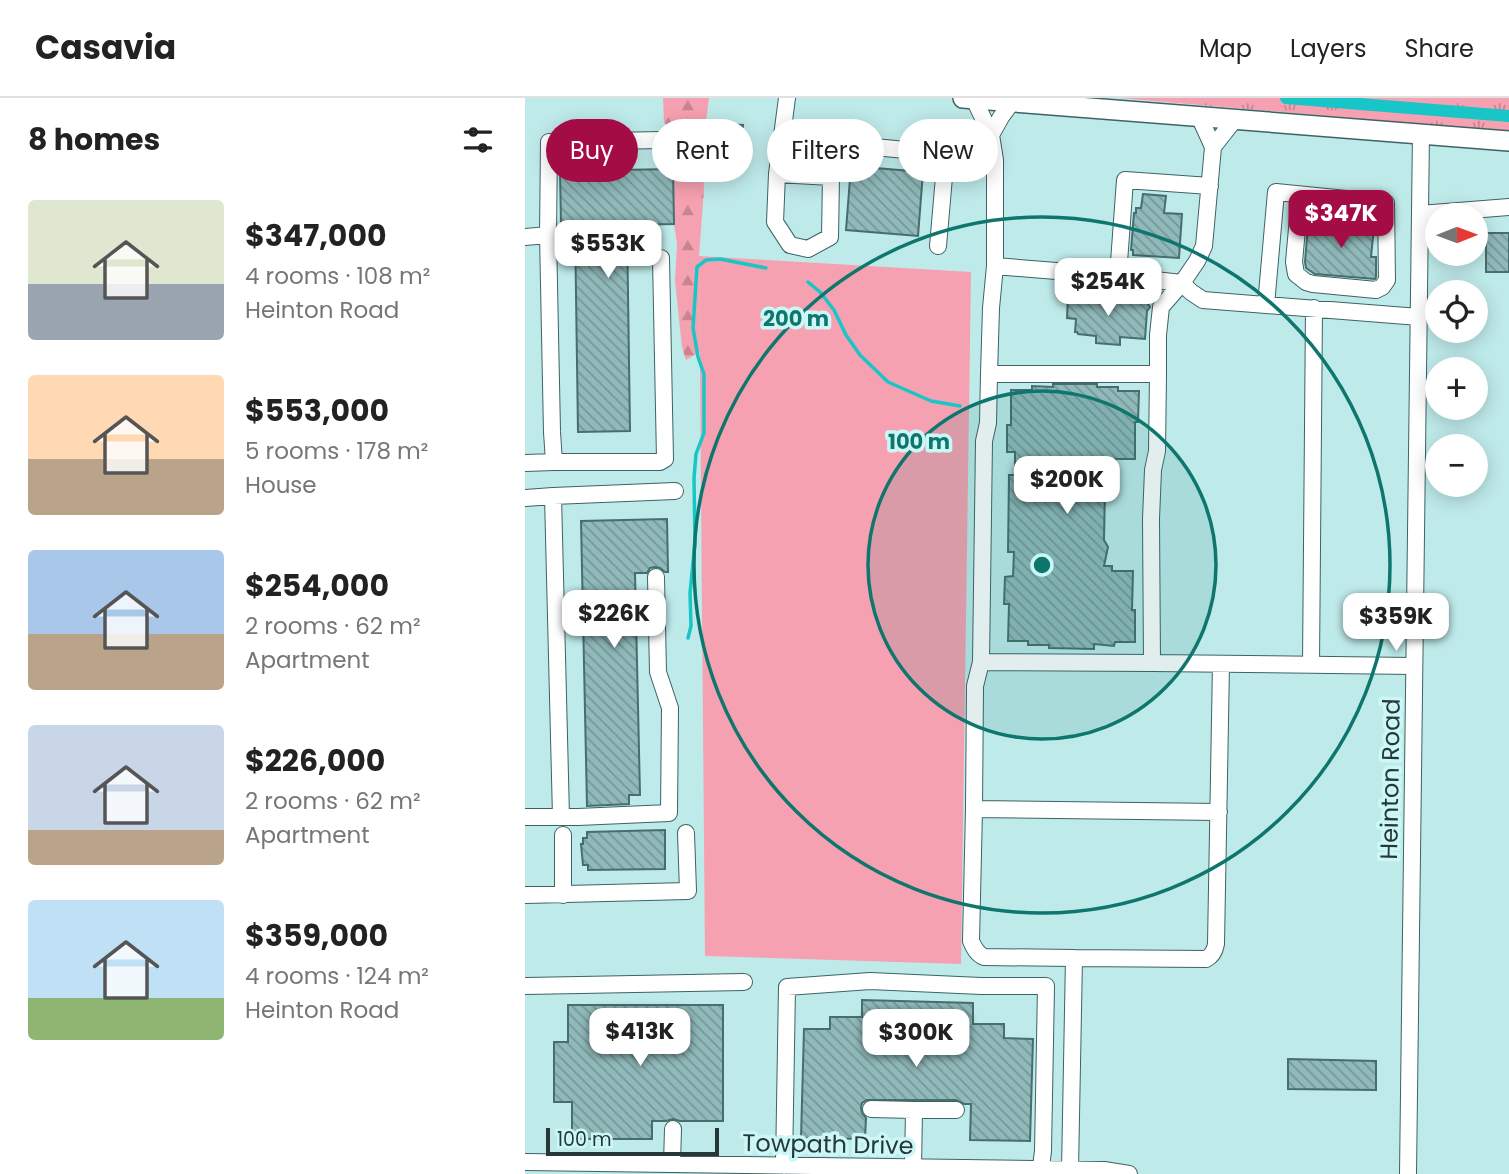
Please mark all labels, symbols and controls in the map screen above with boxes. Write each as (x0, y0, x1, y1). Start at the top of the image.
text: Casavia (35, 24, 176, 71)
text: Map (1199, 32, 1252, 65)
text: Layers (1290, 32, 1366, 65)
text: Share (1404, 32, 1474, 65)
text: 8 homes (28, 118, 160, 161)
chip: Buy (546, 119, 638, 182)
chip: Rent (652, 119, 753, 182)
chip: Filters (767, 119, 884, 182)
chip: New (898, 119, 998, 182)
icon: filters (459, 121, 497, 159)
pin: $347K (1292, 190, 1390, 250)
text: $347K (1305, 197, 1377, 229)
north arrow (1425, 203, 1487, 266)
map controls (1425, 203, 1488, 497)
text: $347,000 (245, 214, 387, 257)
pin: $553K (559, 220, 657, 280)
text: $553K (571, 227, 645, 259)
icon: home (84, 228, 168, 312)
pin: $254K (1059, 258, 1157, 318)
text: 4 rooms · 108 m² (245, 260, 430, 292)
text: $254K (1071, 265, 1145, 297)
button: locate (1425, 280, 1488, 343)
text: Heinton Road (245, 294, 399, 326)
text: 200 m (763, 304, 829, 333)
button: + (1425, 357, 1488, 420)
text: $553,000 (245, 389, 389, 432)
icon: home (84, 403, 168, 487)
text: 100 m (888, 427, 950, 456)
button: − (1425, 434, 1488, 497)
text: 5 rooms · 178 m² (245, 435, 428, 467)
pin: $200K (1018, 456, 1116, 516)
text: $200K (1030, 463, 1104, 495)
text: House (245, 469, 317, 501)
centre of rings (1030, 553, 1054, 577)
text: $254,000 (245, 564, 389, 607)
icon: home (84, 578, 168, 662)
pin: $226K (565, 590, 663, 650)
pin: $359K (1347, 594, 1445, 653)
text: $226K (578, 597, 650, 629)
text: $359K (1359, 600, 1433, 632)
text: 2 rooms · 62 m² (245, 610, 421, 642)
text: Apartment (245, 644, 370, 676)
street label: Heinton Road (1372, 698, 1408, 860)
text: $226,000 (245, 739, 385, 782)
icon: home (84, 753, 168, 837)
text: 2 rooms · 62 m² (245, 785, 421, 817)
text: Apartment (245, 819, 370, 851)
text: $359,000 (245, 914, 388, 957)
icon: home (84, 928, 168, 1012)
text: 4 rooms · 124 m² (245, 960, 429, 992)
text: Heinton Road (245, 994, 399, 1026)
pin: $413K (591, 1009, 689, 1068)
pin: $300K (867, 1010, 965, 1069)
text: $413K (605, 1015, 675, 1047)
text: $300K (878, 1016, 954, 1048)
scale bar (546, 1125, 719, 1157)
text: 100 m (557, 1126, 612, 1153)
street label: Towpath Drive (742, 1126, 914, 1162)

